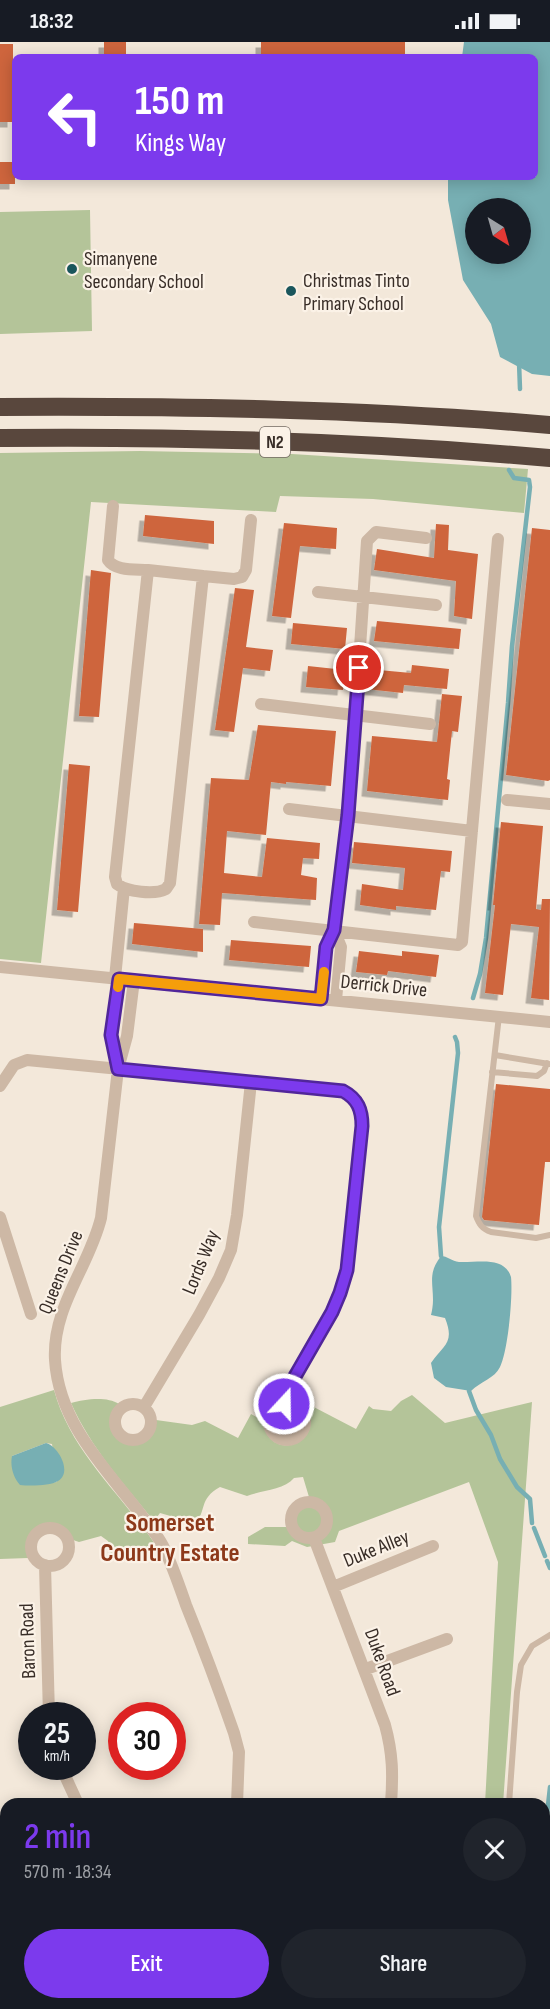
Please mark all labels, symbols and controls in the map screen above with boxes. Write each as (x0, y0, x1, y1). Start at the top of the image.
text: 18:32 (30, 8, 73, 35)
text: 150 m (135, 76, 224, 127)
icon: left (36, 78, 114, 156)
text: Kings Way (135, 127, 226, 159)
north arrow (465, 198, 531, 264)
map controls (465, 198, 531, 264)
place label: Simanyene Secondary School (84, 247, 204, 294)
marker: Simanyene Secondary School (65, 262, 79, 276)
place label: Christmas Tinto Primary School (303, 269, 410, 316)
marker: Christmas Tinto Primary School (284, 284, 298, 298)
road number: N2 (260, 427, 290, 457)
pin (333, 642, 384, 693)
icon: arrive (342, 651, 375, 684)
street label: Derrick Drive (339, 970, 428, 1002)
street label: Lords Way (177, 1226, 225, 1298)
street label: Queens Drive (33, 1227, 89, 1318)
position arrow (252, 1372, 316, 1436)
district label: Somerset Country Estate (100, 1508, 240, 1569)
street label: Duke Alley (340, 1525, 413, 1573)
street label: Baron Road (15, 1603, 41, 1679)
street label: Duke Road (359, 1625, 405, 1699)
speed limit sign: 30 (108, 1702, 186, 1780)
text: 25 (44, 1716, 70, 1752)
text: km/h (44, 1747, 70, 1766)
text: 2 min (24, 1816, 91, 1859)
button: close (463, 1818, 526, 1881)
text: 570 m · 18:34 (24, 1860, 111, 1884)
button: Exit (24, 1929, 269, 1998)
button: Share (281, 1929, 526, 1998)

